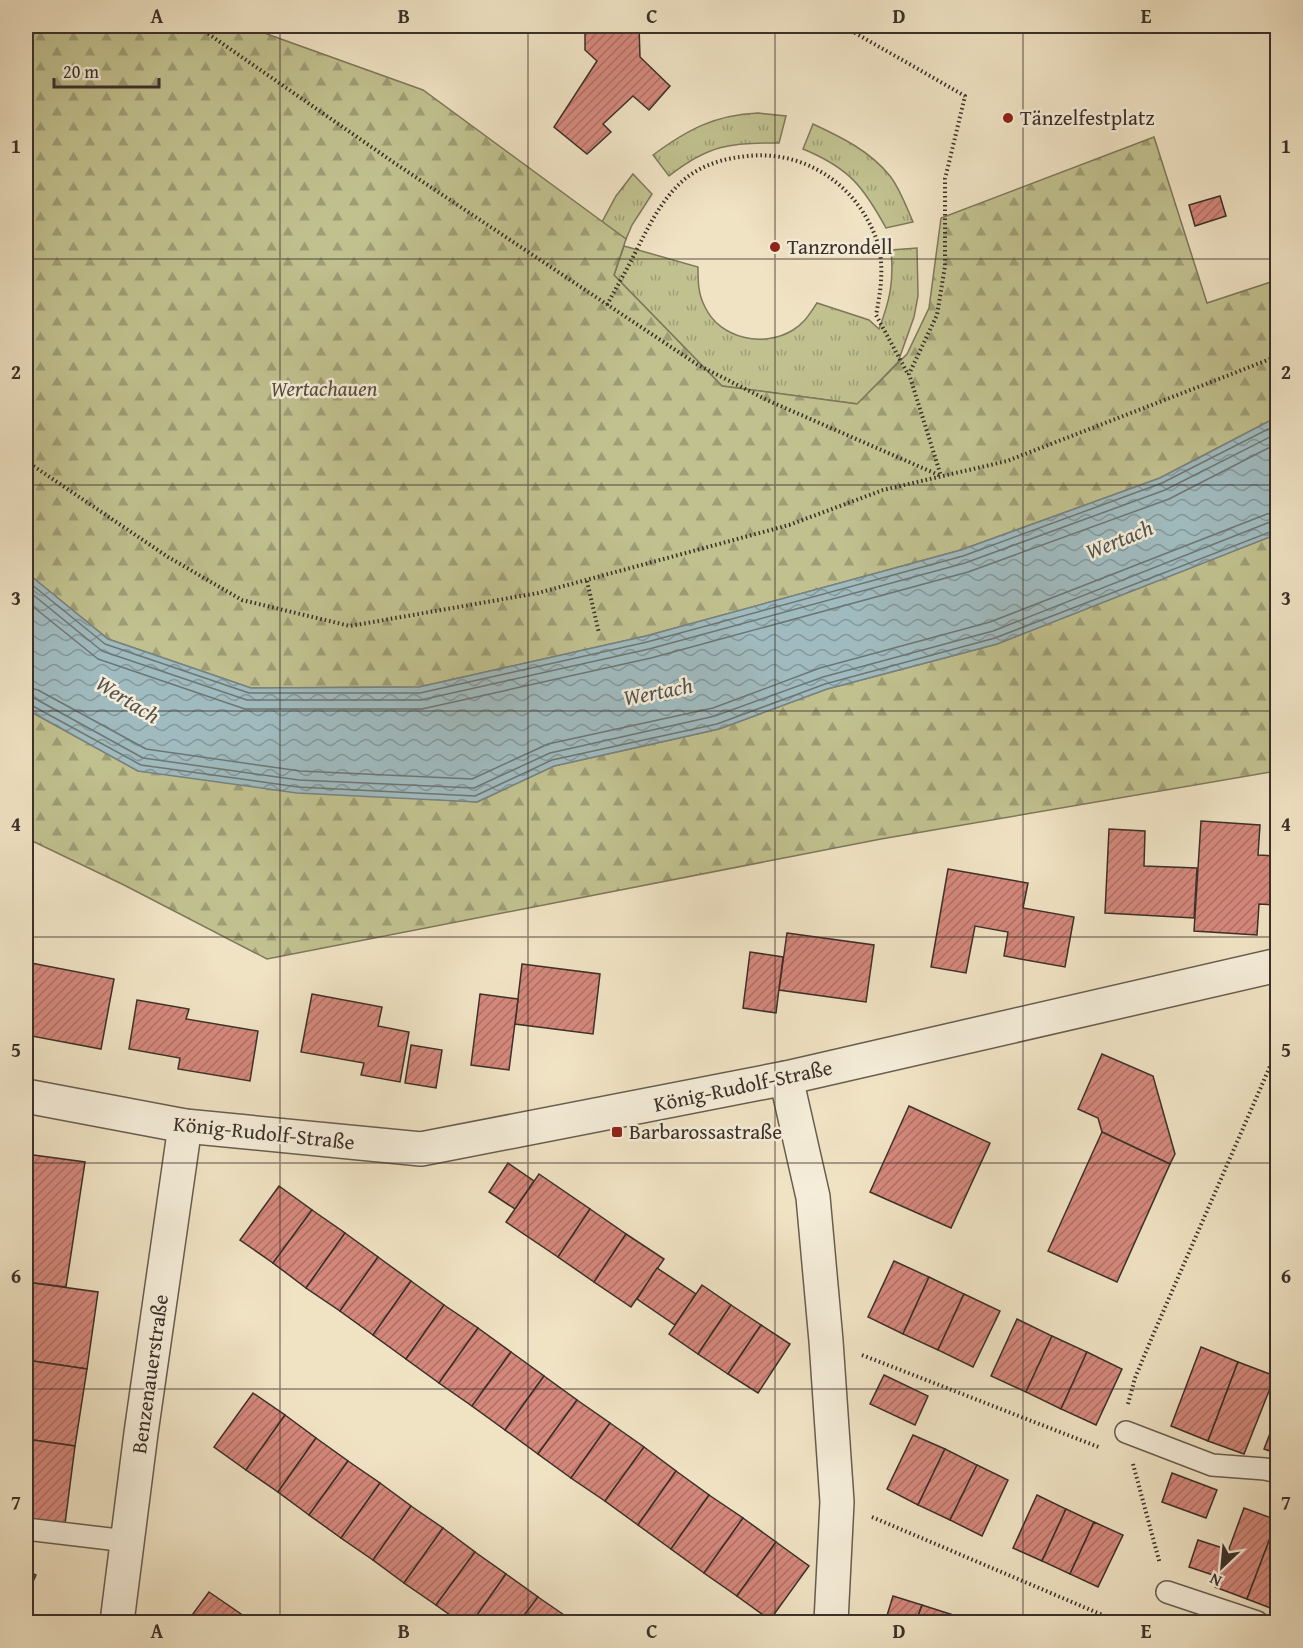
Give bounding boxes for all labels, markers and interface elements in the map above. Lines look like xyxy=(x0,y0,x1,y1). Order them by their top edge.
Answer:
text: A xyxy=(151,1,164,30)
text: B xyxy=(398,1,410,30)
text: C xyxy=(646,1,658,30)
text: D xyxy=(892,1,906,30)
text: E xyxy=(1141,1,1152,30)
scale bar xyxy=(54,51,159,89)
text: 20 m xyxy=(63,58,99,85)
place label: Tänzelfestplatz xyxy=(1020,102,1155,133)
marker: Tänzelfestplatz xyxy=(1001,111,1015,125)
text: 1 xyxy=(11,131,21,160)
text: 1 xyxy=(1281,131,1291,160)
place label: Tanzrondell xyxy=(787,231,893,262)
marker: Tanzrondell xyxy=(768,240,782,254)
text: 2 xyxy=(11,357,21,386)
text: 2 xyxy=(1281,357,1291,386)
park label: Wertachauen xyxy=(271,373,378,404)
water label: Wertach xyxy=(1080,511,1158,567)
text: 3 xyxy=(11,583,21,612)
text: 3 xyxy=(1281,583,1291,612)
water label: Wertach xyxy=(90,667,166,731)
water label: Wertach xyxy=(620,669,696,713)
text: 4 xyxy=(11,809,21,838)
text: 4 xyxy=(1281,809,1291,838)
text: 5 xyxy=(11,1035,21,1064)
text: 5 xyxy=(1281,1035,1291,1064)
street label: König-Rudolf-Straße xyxy=(651,1051,835,1120)
street label: König-Rudolf-Straße xyxy=(172,1108,356,1157)
place label: Barbarossastraße xyxy=(629,1116,782,1147)
marker: Barbarossastraße xyxy=(610,1125,624,1139)
text: 6 xyxy=(11,1261,21,1290)
text: 6 xyxy=(1281,1261,1291,1290)
street label: Benzenauerstraße xyxy=(123,1292,176,1456)
text: 7 xyxy=(11,1487,21,1516)
text: 7 xyxy=(1281,1487,1291,1516)
north arrow xyxy=(1192,1537,1252,1597)
text: N xyxy=(1205,1567,1225,1594)
text: A xyxy=(151,1616,164,1645)
text: B xyxy=(398,1616,410,1645)
text: C xyxy=(646,1616,658,1645)
text: D xyxy=(892,1616,906,1645)
text: E xyxy=(1141,1616,1152,1645)

